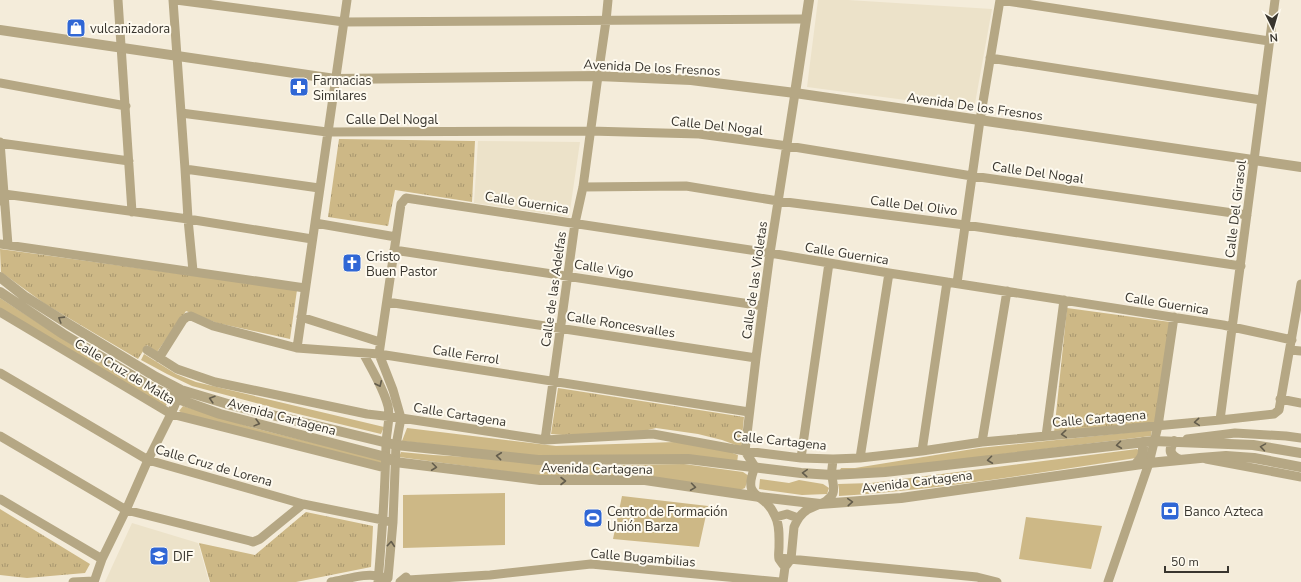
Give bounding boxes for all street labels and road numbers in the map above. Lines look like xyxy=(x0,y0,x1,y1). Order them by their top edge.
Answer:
street label: Avenida De los Fresnos xyxy=(583,55,721,81)
street label: Avenida De los Fresnos xyxy=(906,89,1044,125)
street label: Calle Del Nogal xyxy=(346,111,438,129)
street label: Calle Del Nogal xyxy=(670,112,764,140)
street label: Calle Del Nogal xyxy=(991,158,1085,188)
street label: Calle Del Girasol xyxy=(1221,159,1251,259)
street label: Calle Guernica xyxy=(484,187,570,219)
street label: Calle Del Olivo xyxy=(869,192,959,220)
street label: Calle de las Violetas xyxy=(738,220,772,340)
street label: Calle de las Adelfas xyxy=(537,230,571,348)
street label: Calle Guernica xyxy=(804,238,890,270)
street label: Calle Vigo xyxy=(573,255,635,283)
street label: Calle Guernica xyxy=(1124,288,1210,320)
street label: Calle Roncesvalles xyxy=(565,308,676,342)
street label: Calle Cruz de Malta xyxy=(71,335,178,409)
street label: Calle Ferrol xyxy=(431,341,501,369)
street label: Avenida Cartagena xyxy=(226,394,338,440)
street label: Calle Cartagena xyxy=(412,399,508,431)
street label: Calle Cartagena xyxy=(1051,406,1147,432)
street label: Calle Cartagena xyxy=(732,427,828,455)
street label: Calle Cruz de Lorena xyxy=(153,441,274,491)
street label: Avenida Cartagena xyxy=(541,459,653,479)
street label: Avenida Cartagena xyxy=(861,466,974,498)
street label: Calle Bugambilias xyxy=(590,544,696,572)

